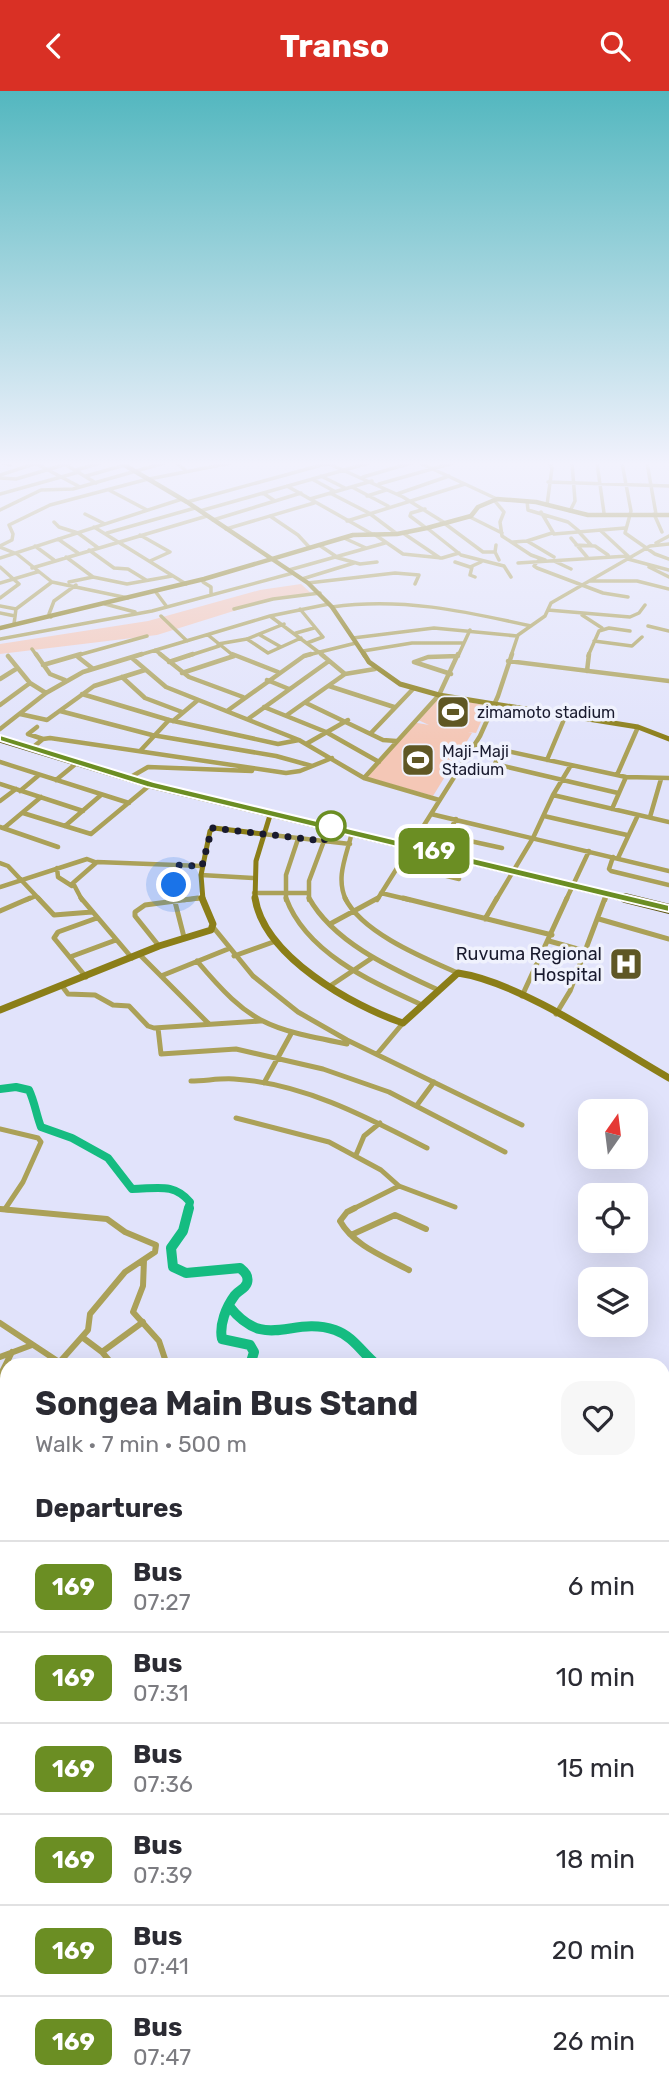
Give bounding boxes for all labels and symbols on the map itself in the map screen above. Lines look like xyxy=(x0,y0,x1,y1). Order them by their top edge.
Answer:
sports icon: zimamoto stadium xyxy=(434,693,472,731)
place label: zimamoto stadium xyxy=(477,703,615,722)
sports icon: Maji-Maji Stadium xyxy=(399,741,437,779)
place label: Maji-Maji Stadium xyxy=(442,742,509,779)
unlabelled marker xyxy=(316,811,346,841)
line badge: 169 xyxy=(394,828,474,874)
your location xyxy=(156,867,191,902)
place label: Ruvuma Regional Hospital xyxy=(456,943,602,986)
hospital icon: Ruvuma Regional Hospital xyxy=(607,945,645,983)
north arrow xyxy=(578,1099,648,1169)

